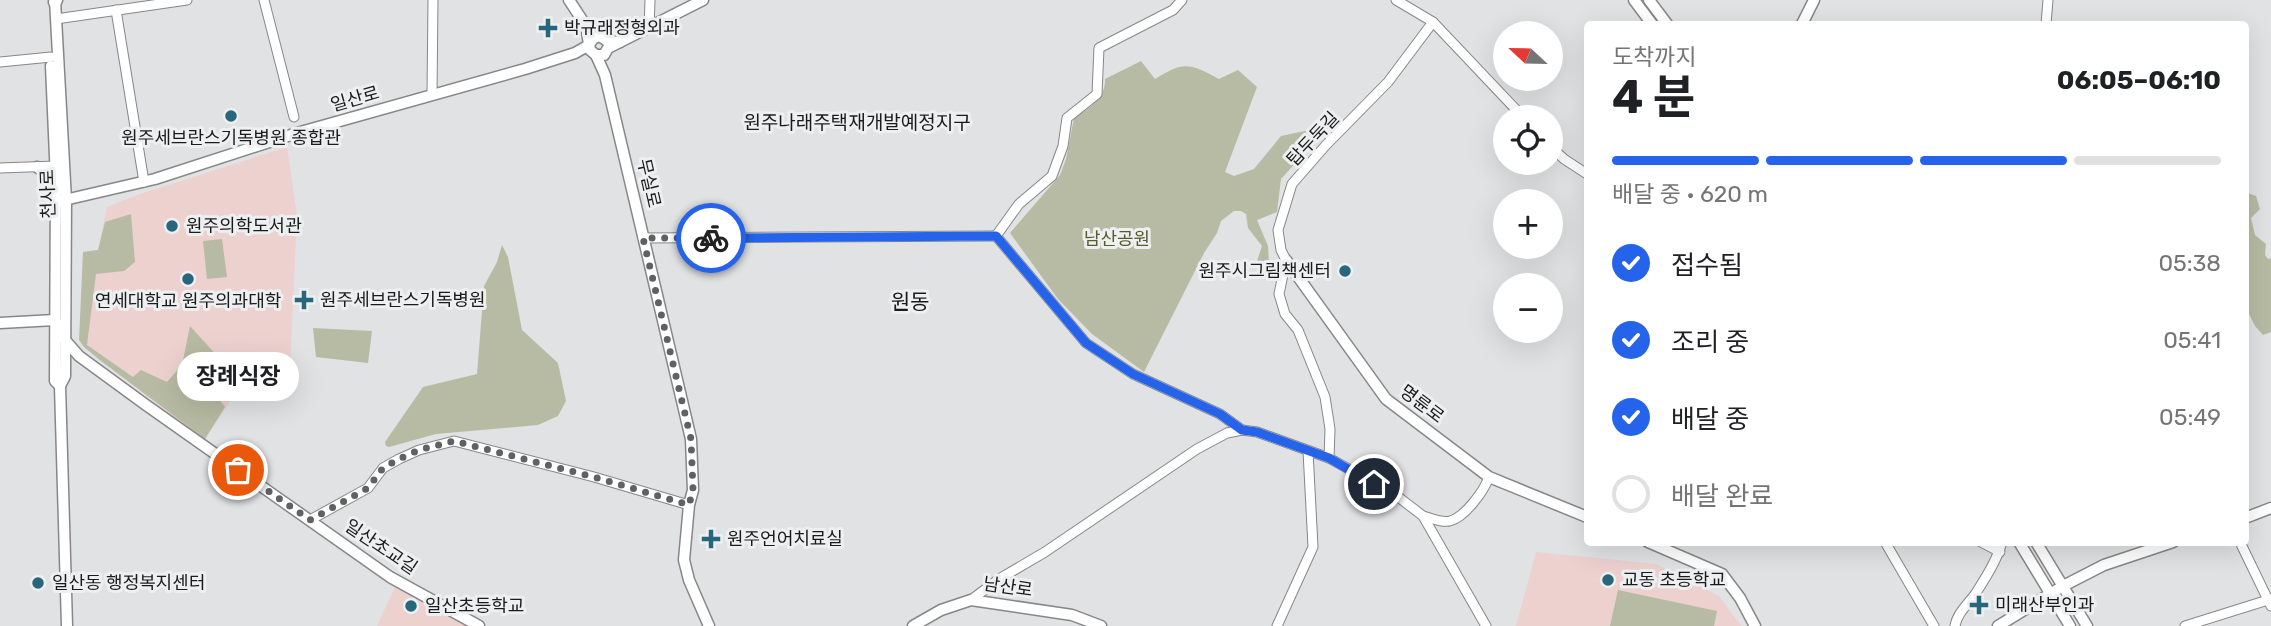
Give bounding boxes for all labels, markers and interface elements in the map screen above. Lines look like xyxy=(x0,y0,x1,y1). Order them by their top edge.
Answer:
place label: 박규래정형외과 xyxy=(564,17,680,39)
marker: 박규래정형외과 xyxy=(538,18,558,38)
north arrow xyxy=(1493,21,1563,91)
map controls xyxy=(1493,21,1563,343)
text: 도착까지 xyxy=(1612,43,1697,71)
text: 06:05–06:10 xyxy=(2057,65,2221,96)
text: 4 분 xyxy=(1612,70,1696,125)
street label: 일산로 xyxy=(328,82,382,116)
button: locate xyxy=(1493,105,1563,175)
street label: 탑두둑길 xyxy=(1282,107,1344,171)
marker: 원주세브란스기독병원 종합관 xyxy=(223,108,239,124)
district label: 원주나래주택재개발예정지구 xyxy=(743,111,971,134)
place label: 원주세브란스기독병원 종합관 xyxy=(121,127,341,149)
street label: 무실로 xyxy=(633,156,665,210)
street label: 천사로 xyxy=(36,169,60,219)
text: 배달 중 · 620 m xyxy=(1612,180,1768,208)
button: + xyxy=(1493,189,1563,259)
courier xyxy=(676,203,746,273)
place label: 원주의학도서관 xyxy=(186,215,302,237)
marker: 원주의학도서관 xyxy=(164,218,180,234)
icon: bike xyxy=(692,219,730,257)
park label: 남산공원 xyxy=(1084,228,1150,250)
icon: check xyxy=(1612,244,1650,282)
text: 05:38 xyxy=(2158,249,2221,277)
text: 접수됨 xyxy=(1671,250,1743,281)
place label: 원주시그림책센터 xyxy=(1199,260,1331,282)
marker: 원주시그림책센터 xyxy=(1337,263,1353,279)
marker: 연세대학교 원주의과대학 xyxy=(180,271,196,287)
button: − xyxy=(1493,273,1563,343)
place label: 원주세브란스기독병원 xyxy=(320,289,486,311)
district label: 원동 xyxy=(891,289,929,314)
place label: 연세대학교 원주의과대학 xyxy=(95,290,281,312)
marker: 원주세브란스기독병원 xyxy=(294,290,314,310)
icon: check xyxy=(1612,321,1650,359)
text: 05:41 xyxy=(2163,326,2221,354)
text: 조리 중 xyxy=(1671,327,1749,358)
callout: 장례식장 xyxy=(177,351,299,400)
text: 장례식장 xyxy=(196,362,280,390)
street label: 명륜로 xyxy=(1396,380,1448,428)
icon: check xyxy=(1612,398,1650,436)
text: 05:49 xyxy=(2159,403,2221,431)
text: 배달 중 xyxy=(1671,404,1749,435)
pin xyxy=(208,440,268,500)
icon: bag xyxy=(219,451,257,489)
pin xyxy=(1344,454,1404,514)
icon: home xyxy=(1355,465,1393,503)
text: 배달 완료 xyxy=(1671,481,1773,512)
street label: 일산초교길 xyxy=(341,515,421,579)
place label: 원주언어치료실 xyxy=(727,528,843,550)
marker: 원주언어치료실 xyxy=(701,529,721,549)
place label: 교동 초등학교 xyxy=(1622,569,1726,591)
place label: 일산동 행정복지센터 xyxy=(52,572,205,594)
marker: 교동 초등학교 xyxy=(1600,572,1616,588)
street label: 남산로 xyxy=(982,573,1034,601)
marker: 일산동 행정복지센터 xyxy=(30,575,46,591)
place label: 미래산부인과 xyxy=(1995,594,2095,616)
place label: 일산초등학교 xyxy=(425,595,524,617)
marker: 미래산부인과 xyxy=(1969,595,1989,615)
marker: 일산초등학교 xyxy=(403,598,419,614)

